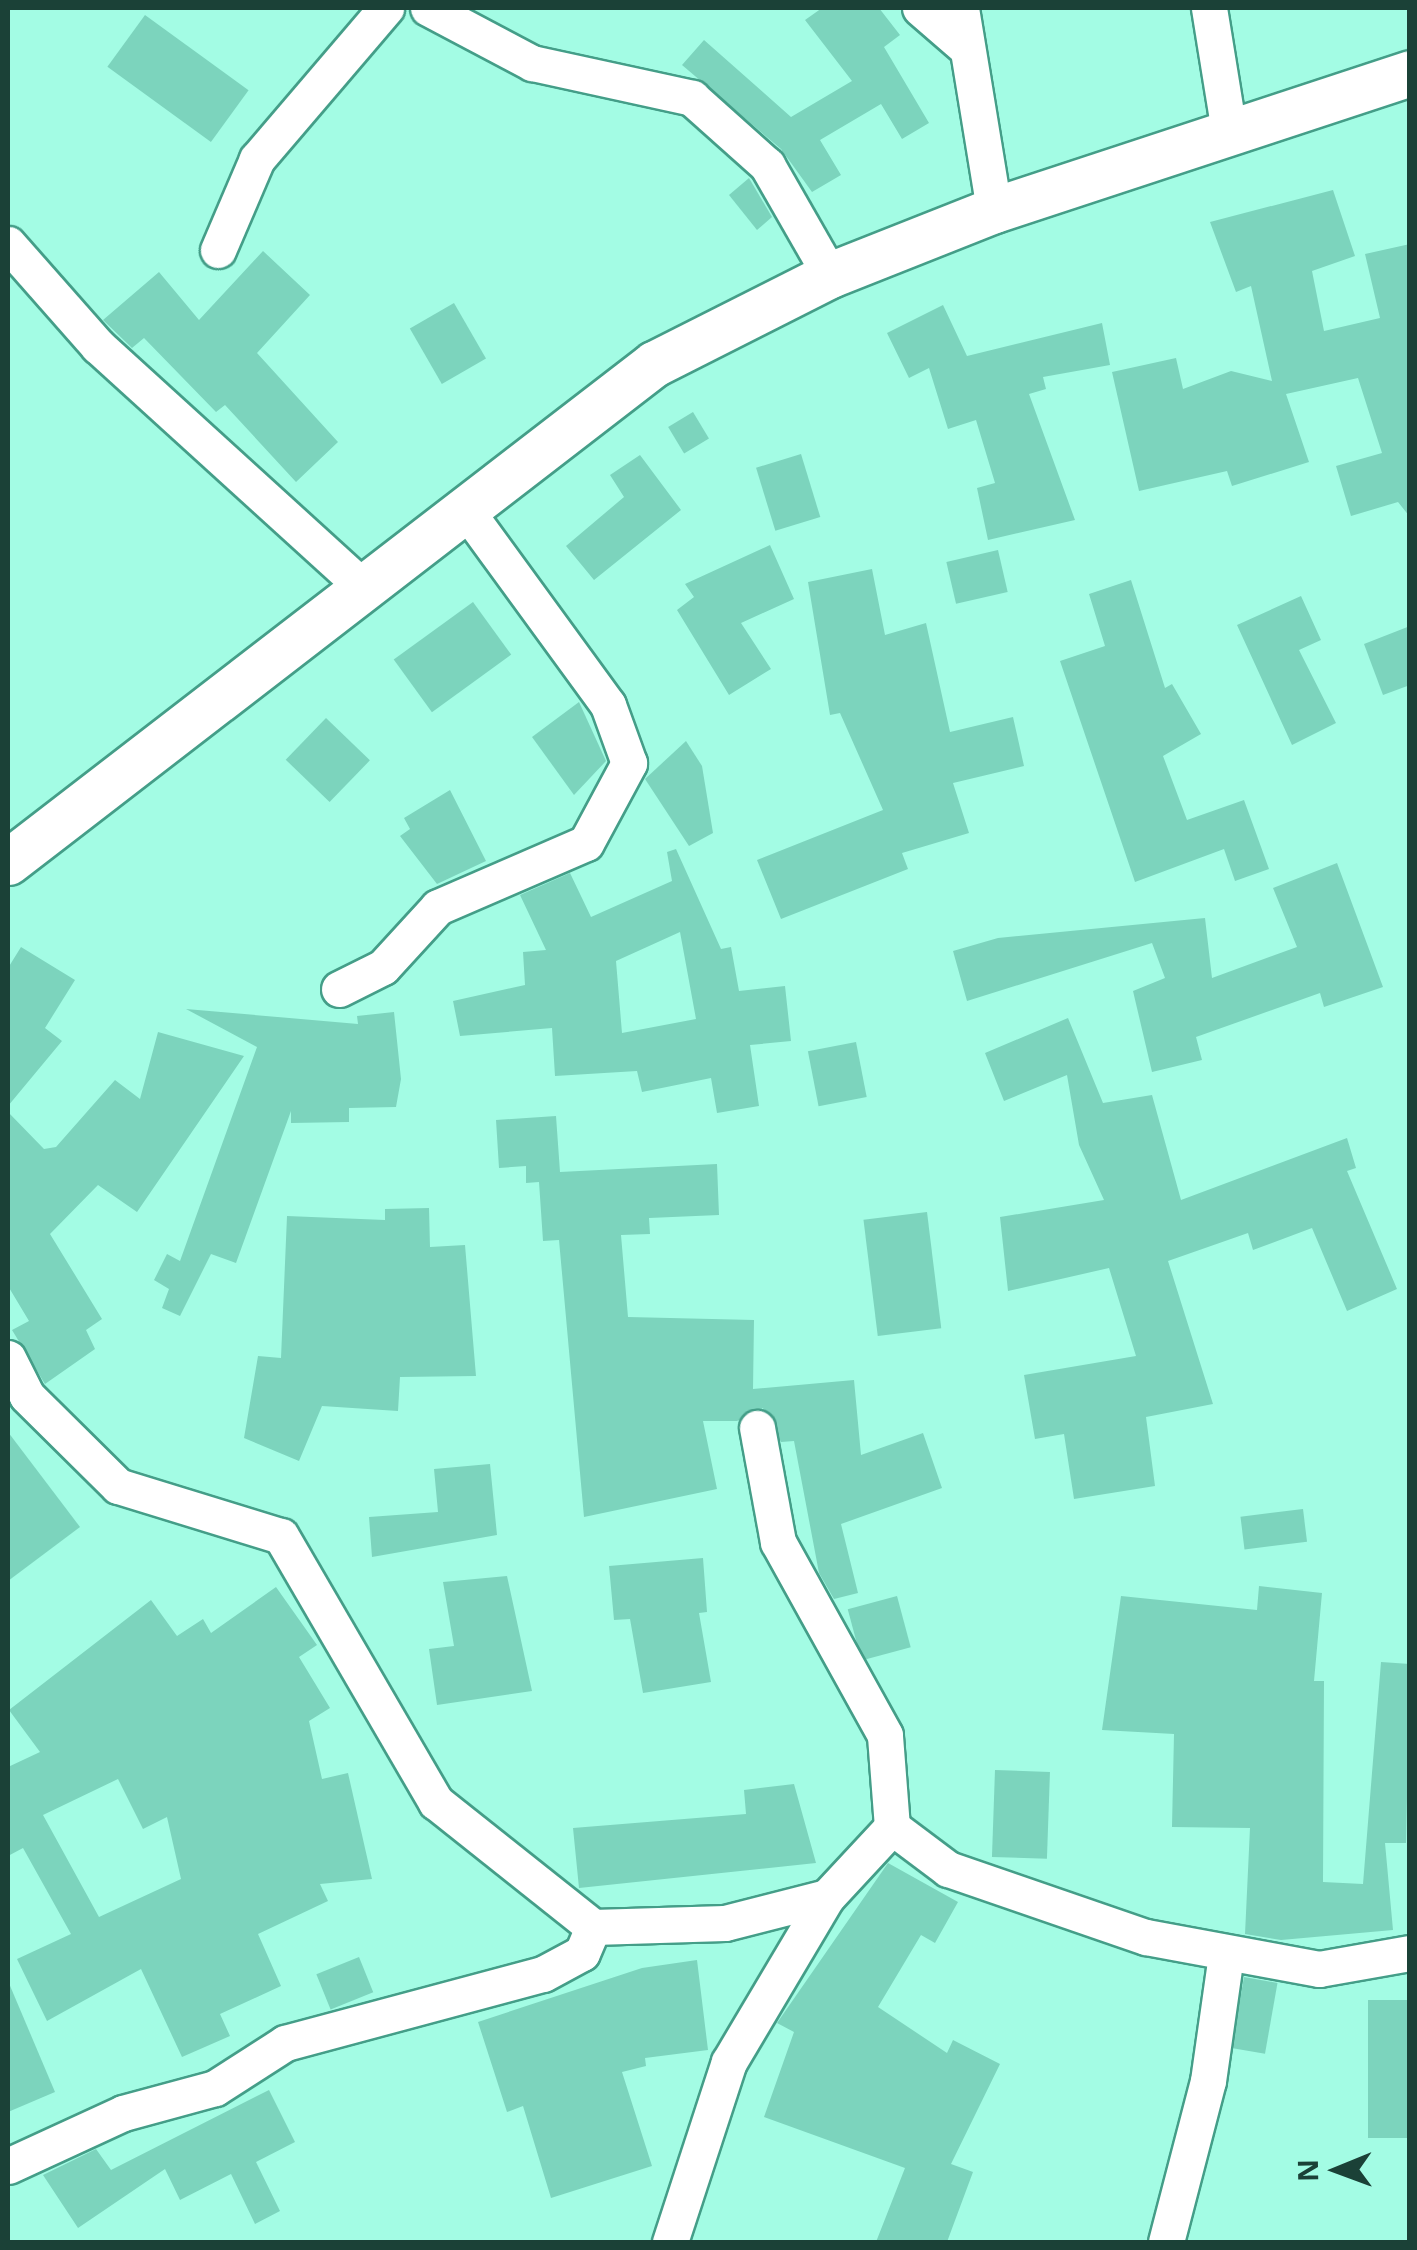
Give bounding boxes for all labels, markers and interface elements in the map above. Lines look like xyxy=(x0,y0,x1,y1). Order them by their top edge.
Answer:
north arrow xyxy=(1287,2120,1387,2220)
text: N xyxy=(1288,2159,1326,2182)

